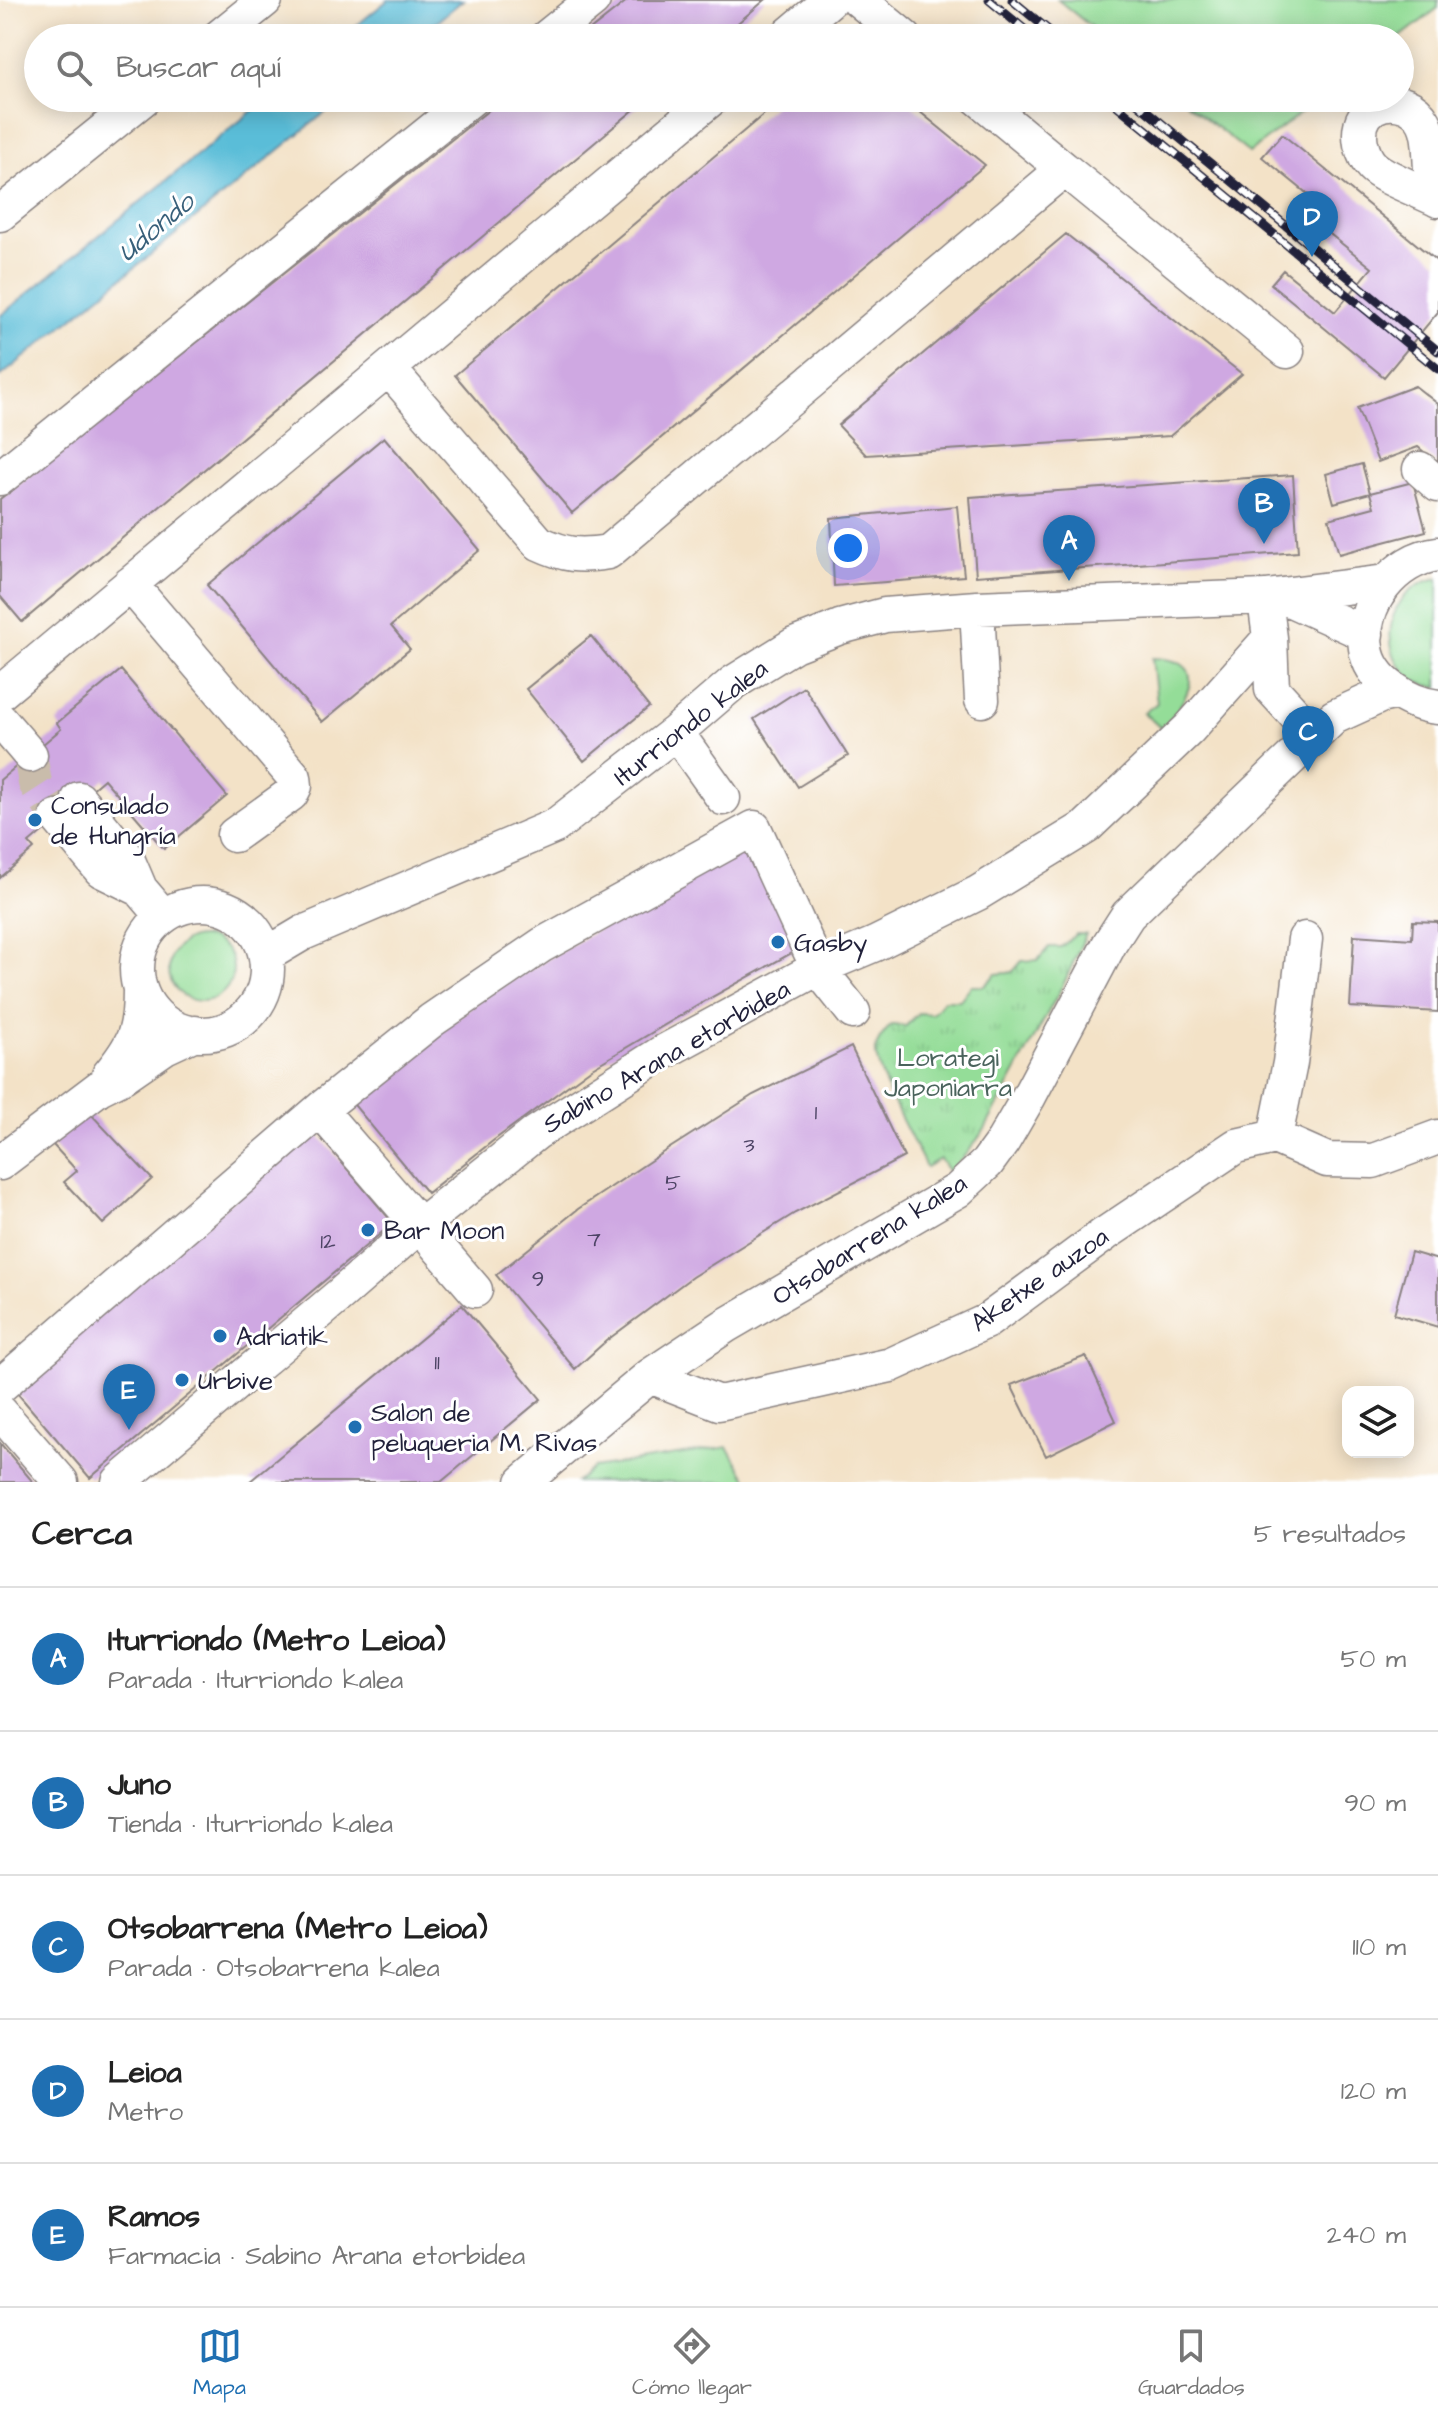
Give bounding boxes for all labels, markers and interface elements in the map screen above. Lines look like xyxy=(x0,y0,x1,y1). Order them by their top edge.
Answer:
search box xyxy=(24,24,1414,112)
icon: search xyxy=(52,46,96,90)
text: Buscar aquí xyxy=(116,47,281,89)
water label: Udondo xyxy=(109,182,205,271)
pin: D xyxy=(1286,191,1338,257)
pin: B xyxy=(1238,478,1290,544)
pin: A xyxy=(1043,515,1095,581)
your location xyxy=(828,528,868,568)
street label: Iturriondo kalea xyxy=(606,651,775,794)
pin: C xyxy=(1282,706,1334,772)
place label: Consulado de Hungría xyxy=(51,788,176,856)
marker: Consulado de Hungría xyxy=(26,811,44,829)
place label: Gasby xyxy=(794,925,867,963)
marker: Gasby xyxy=(769,933,787,951)
street label: Sabino Arana etorbidea xyxy=(536,971,797,1142)
park label: Lorategi Japoniarra xyxy=(884,1040,1012,1106)
house number: 1 xyxy=(815,1097,818,1128)
house number: 3 xyxy=(743,1130,755,1161)
street label: Otsobarrena kalea xyxy=(765,1165,974,1314)
house number: 5 xyxy=(665,1168,681,1199)
place label: Bar Moon xyxy=(384,1213,504,1249)
street label: Aketxe auzoa xyxy=(963,1219,1116,1341)
marker: Bar Moon xyxy=(359,1221,377,1239)
house number: 7 xyxy=(587,1224,601,1255)
house number: 12 xyxy=(320,1226,336,1257)
house number: 9 xyxy=(532,1264,544,1295)
place label: Adriatik xyxy=(236,1319,328,1355)
marker: Adriatik xyxy=(211,1327,229,1345)
house number: 11 xyxy=(434,1347,440,1378)
place label: Urbive xyxy=(198,1363,273,1399)
pin: E xyxy=(103,1364,155,1430)
marker: Urbive xyxy=(173,1371,191,1389)
map controls xyxy=(1342,1386,1414,1458)
button: layers xyxy=(1342,1386,1414,1458)
place label: Salon de peluqueria M. Rivas xyxy=(371,1395,597,1461)
marker: Salon de peluqueria M. Rivas xyxy=(346,1418,364,1436)
text: Cerca xyxy=(32,1510,132,1558)
text: 5 resultados xyxy=(1254,1516,1406,1552)
text: Iturriondo (Metro Leioa) xyxy=(108,1620,445,1662)
text: A xyxy=(50,1641,66,1677)
text: 50 m xyxy=(1341,1641,1406,1677)
text: Parada · Iturriondo kalea xyxy=(108,1662,403,1698)
text: Juno xyxy=(108,1764,171,1806)
text: B xyxy=(49,1785,67,1821)
text: 90 m xyxy=(1344,1785,1406,1821)
text: Tienda · Iturriondo kalea xyxy=(108,1806,393,1842)
text: Otsobarrena (Metro Leioa) xyxy=(108,1908,488,1950)
text: C xyxy=(49,1929,67,1965)
text: 110 m xyxy=(1352,1929,1406,1965)
text: Parada · Otsobarrena kalea xyxy=(108,1950,440,1986)
text: Leioa xyxy=(108,2052,182,2094)
text: D xyxy=(50,2073,66,2109)
text: 120 m xyxy=(1341,2073,1406,2109)
text: Metro xyxy=(108,2094,183,2130)
text: Ramos xyxy=(108,2196,200,2238)
text: E xyxy=(50,2217,66,2253)
text: 240 m xyxy=(1326,2217,1406,2253)
text: Farmacia · Sabino Arana etorbidea xyxy=(108,2238,525,2274)
tab: Mapa xyxy=(193,2324,246,2403)
tab: Cómo llegar xyxy=(632,2324,752,2403)
tab: Guardados xyxy=(1138,2324,1245,2403)

